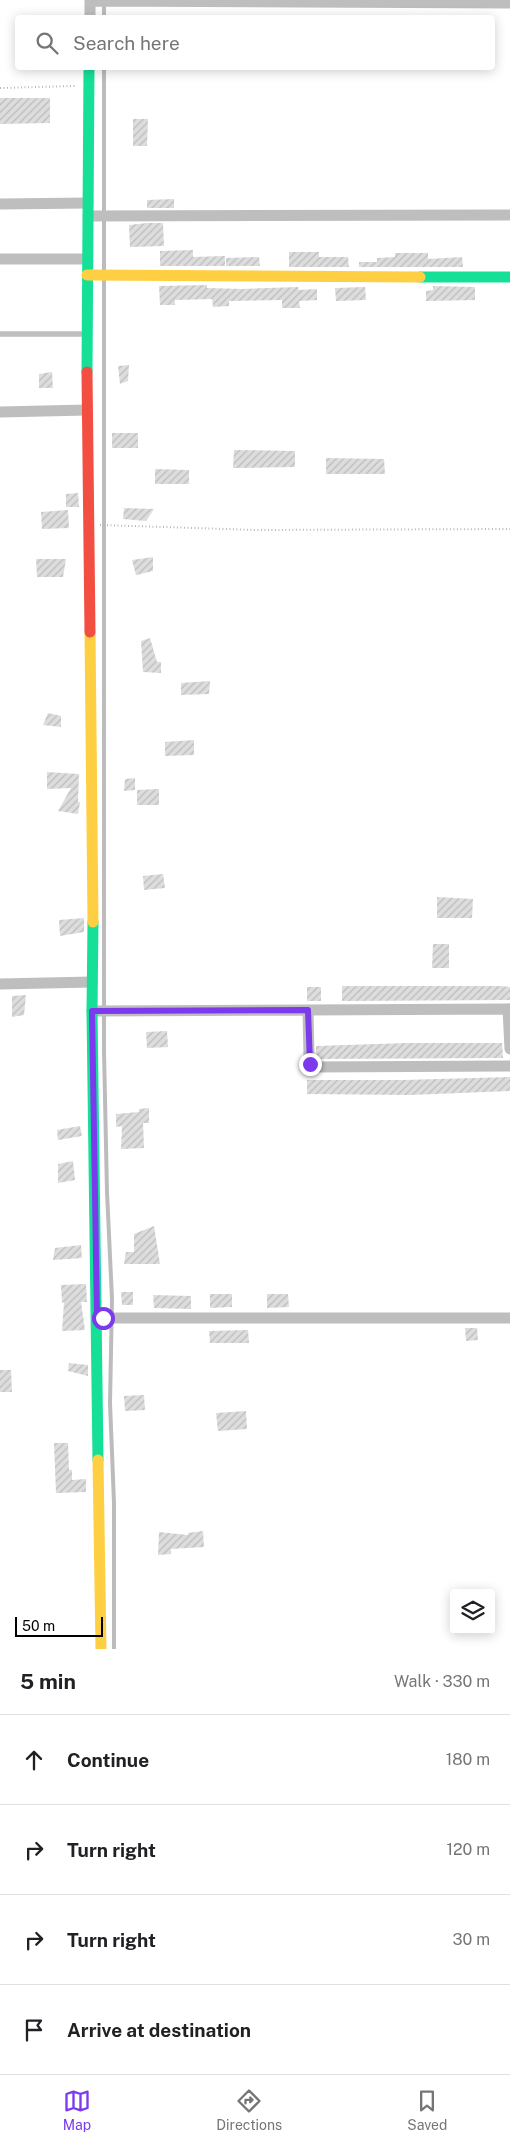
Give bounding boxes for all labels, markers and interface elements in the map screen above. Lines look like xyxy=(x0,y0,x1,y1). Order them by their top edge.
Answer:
search box xyxy=(15,15,495,70)
icon: search xyxy=(33,29,61,57)
text: Search here xyxy=(73,32,180,54)
route end xyxy=(299,1053,322,1076)
route start xyxy=(92,1307,115,1330)
map controls xyxy=(450,1589,495,1634)
button: layers xyxy=(450,1589,495,1634)
scale bar xyxy=(15,1614,102,1637)
text: 50 m xyxy=(22,1618,55,1634)
text: 5 min xyxy=(20,1669,76,1694)
text: Walk · 330 m xyxy=(394,1672,490,1691)
icon: ahead xyxy=(20,1746,48,1774)
text: Continue xyxy=(67,1749,149,1771)
text: 180 m xyxy=(446,1750,490,1769)
icon: right xyxy=(20,1836,48,1864)
text: Turn right xyxy=(67,1839,156,1861)
text: 120 m xyxy=(446,1840,490,1859)
icon: right xyxy=(20,1926,48,1954)
text: Turn right xyxy=(67,1929,156,1951)
text: 30 m xyxy=(453,1930,490,1949)
icon: arrive xyxy=(20,2016,48,2044)
text: Arrive at destination xyxy=(67,2019,251,2041)
tab: Map xyxy=(63,2087,91,2133)
tab: Directions xyxy=(216,2087,282,2133)
tab: Saved xyxy=(407,2087,447,2133)

